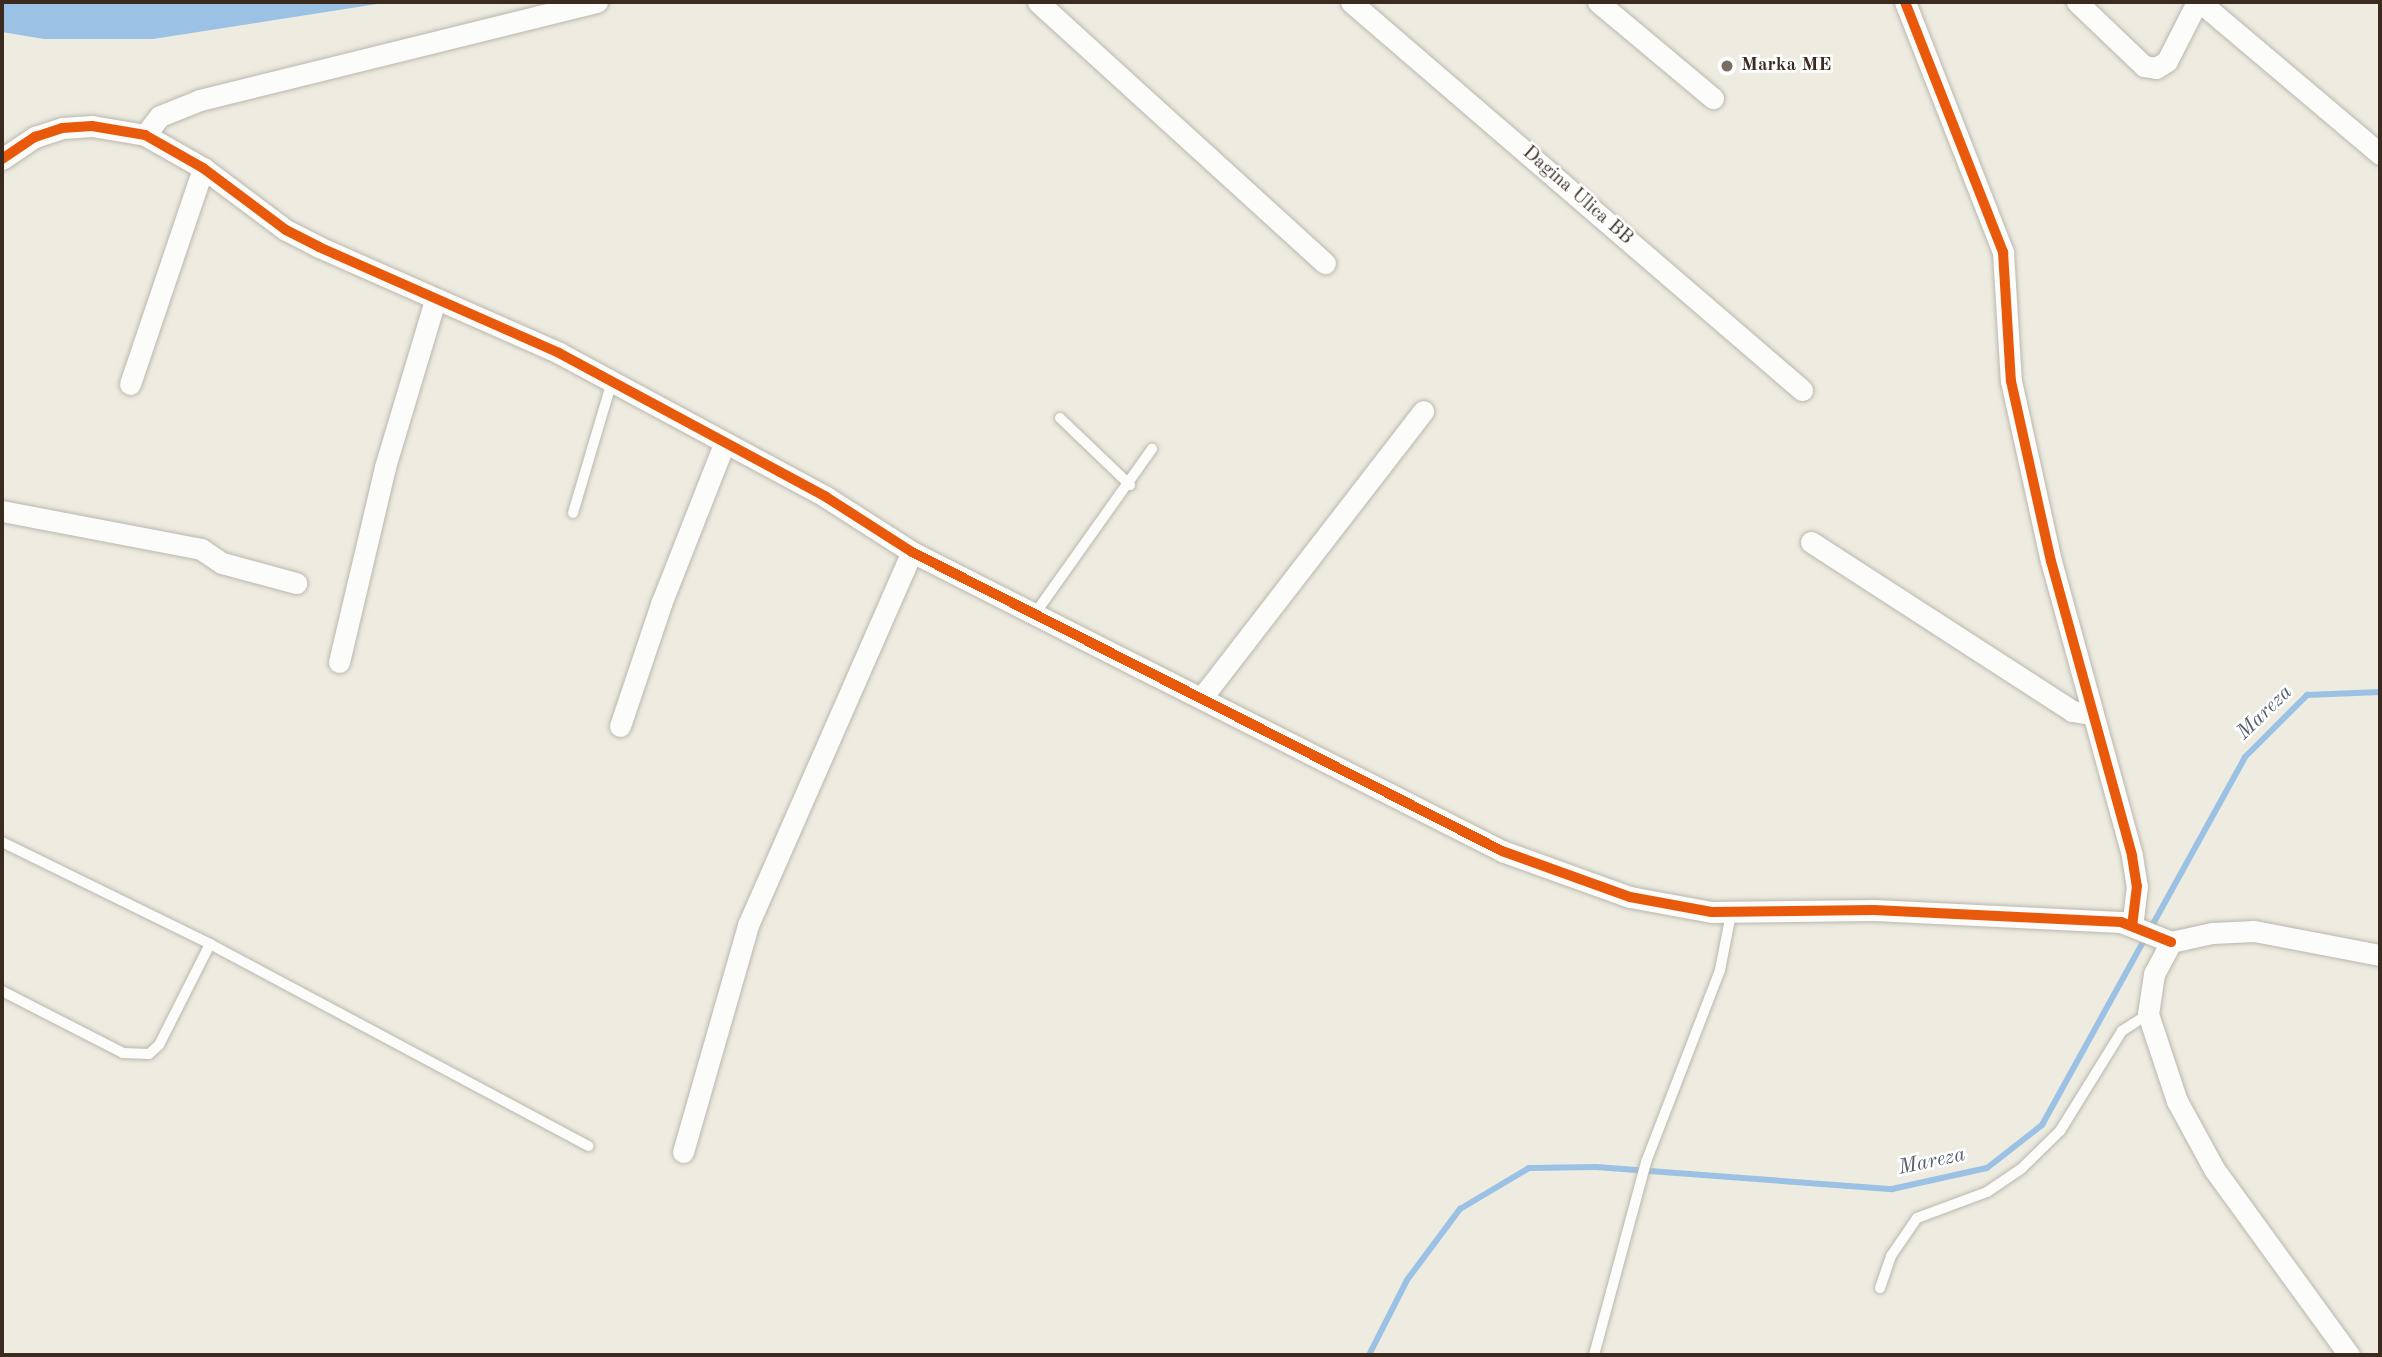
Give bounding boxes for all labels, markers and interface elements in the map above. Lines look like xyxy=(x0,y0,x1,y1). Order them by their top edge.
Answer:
place label: Marka ME xyxy=(1741,55,1831,77)
marker: Marka ME xyxy=(1719,58,1735,74)
street label: Dagina Ulica BB xyxy=(1517,142,1637,250)
water label: Mareza xyxy=(2232,680,2298,746)
water label: Mareza xyxy=(1896,1143,1968,1181)

